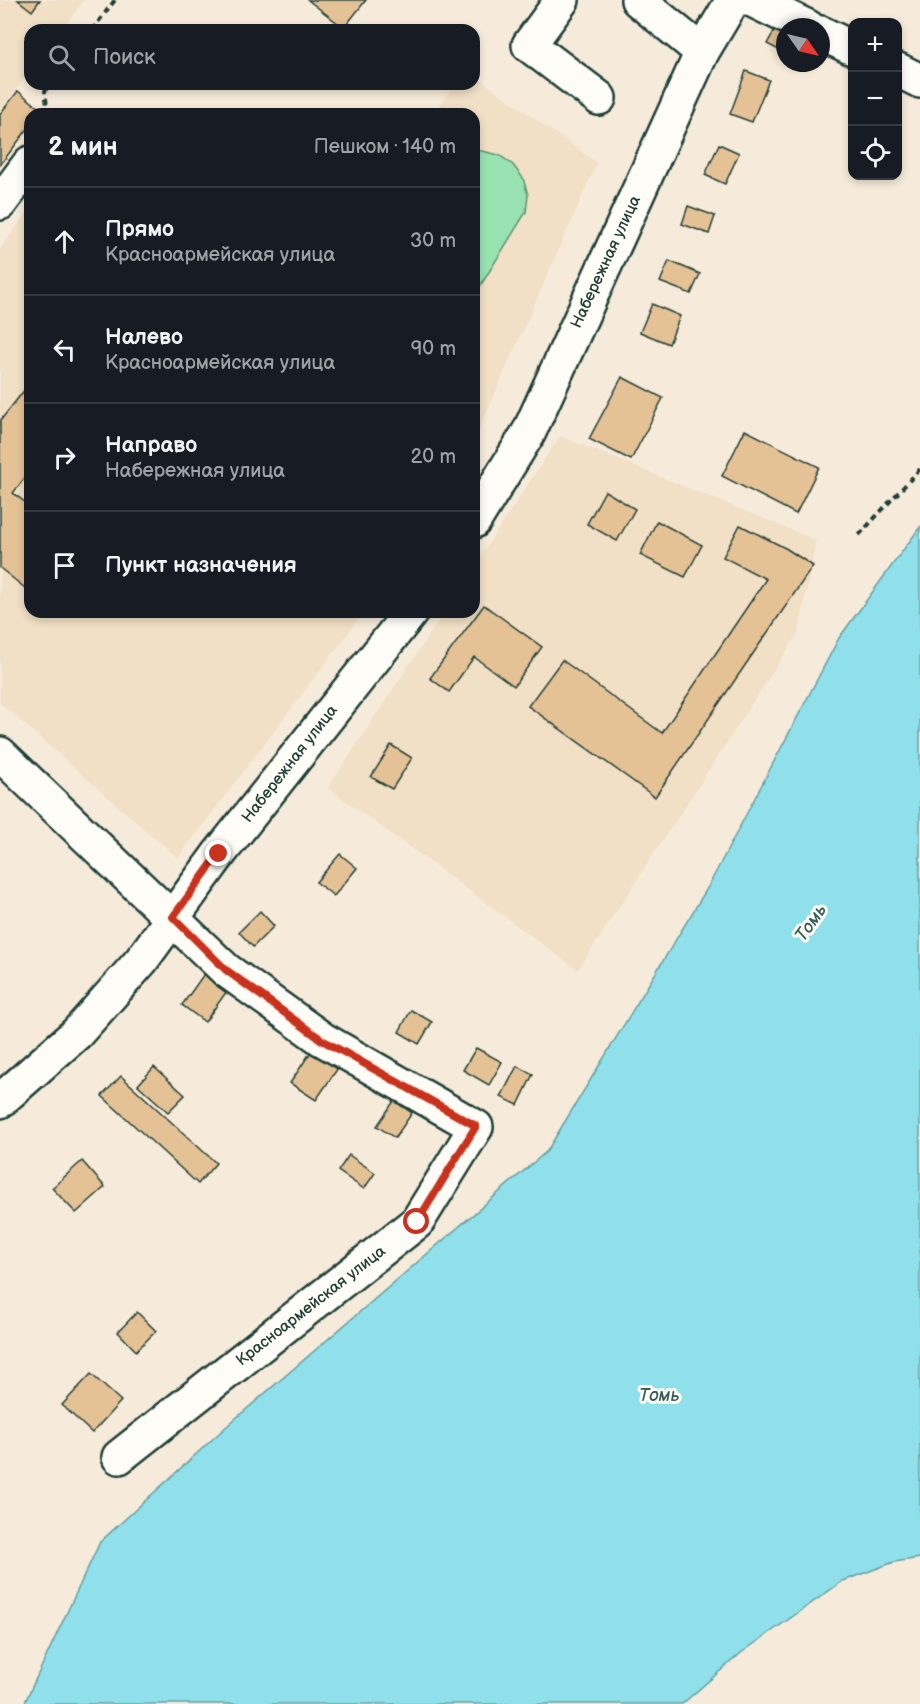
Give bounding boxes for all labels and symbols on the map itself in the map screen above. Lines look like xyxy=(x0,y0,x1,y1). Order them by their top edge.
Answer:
north arrow xyxy=(776,18,830,72)
street label: Набережная улица xyxy=(567,192,645,331)
street label: Набережная улица xyxy=(238,701,342,827)
route end xyxy=(205,840,231,866)
water label: Томь xyxy=(791,900,831,946)
route start xyxy=(403,1208,429,1234)
street label: Красноармейская улица xyxy=(233,1241,390,1370)
water label: Томь xyxy=(639,1385,679,1406)

